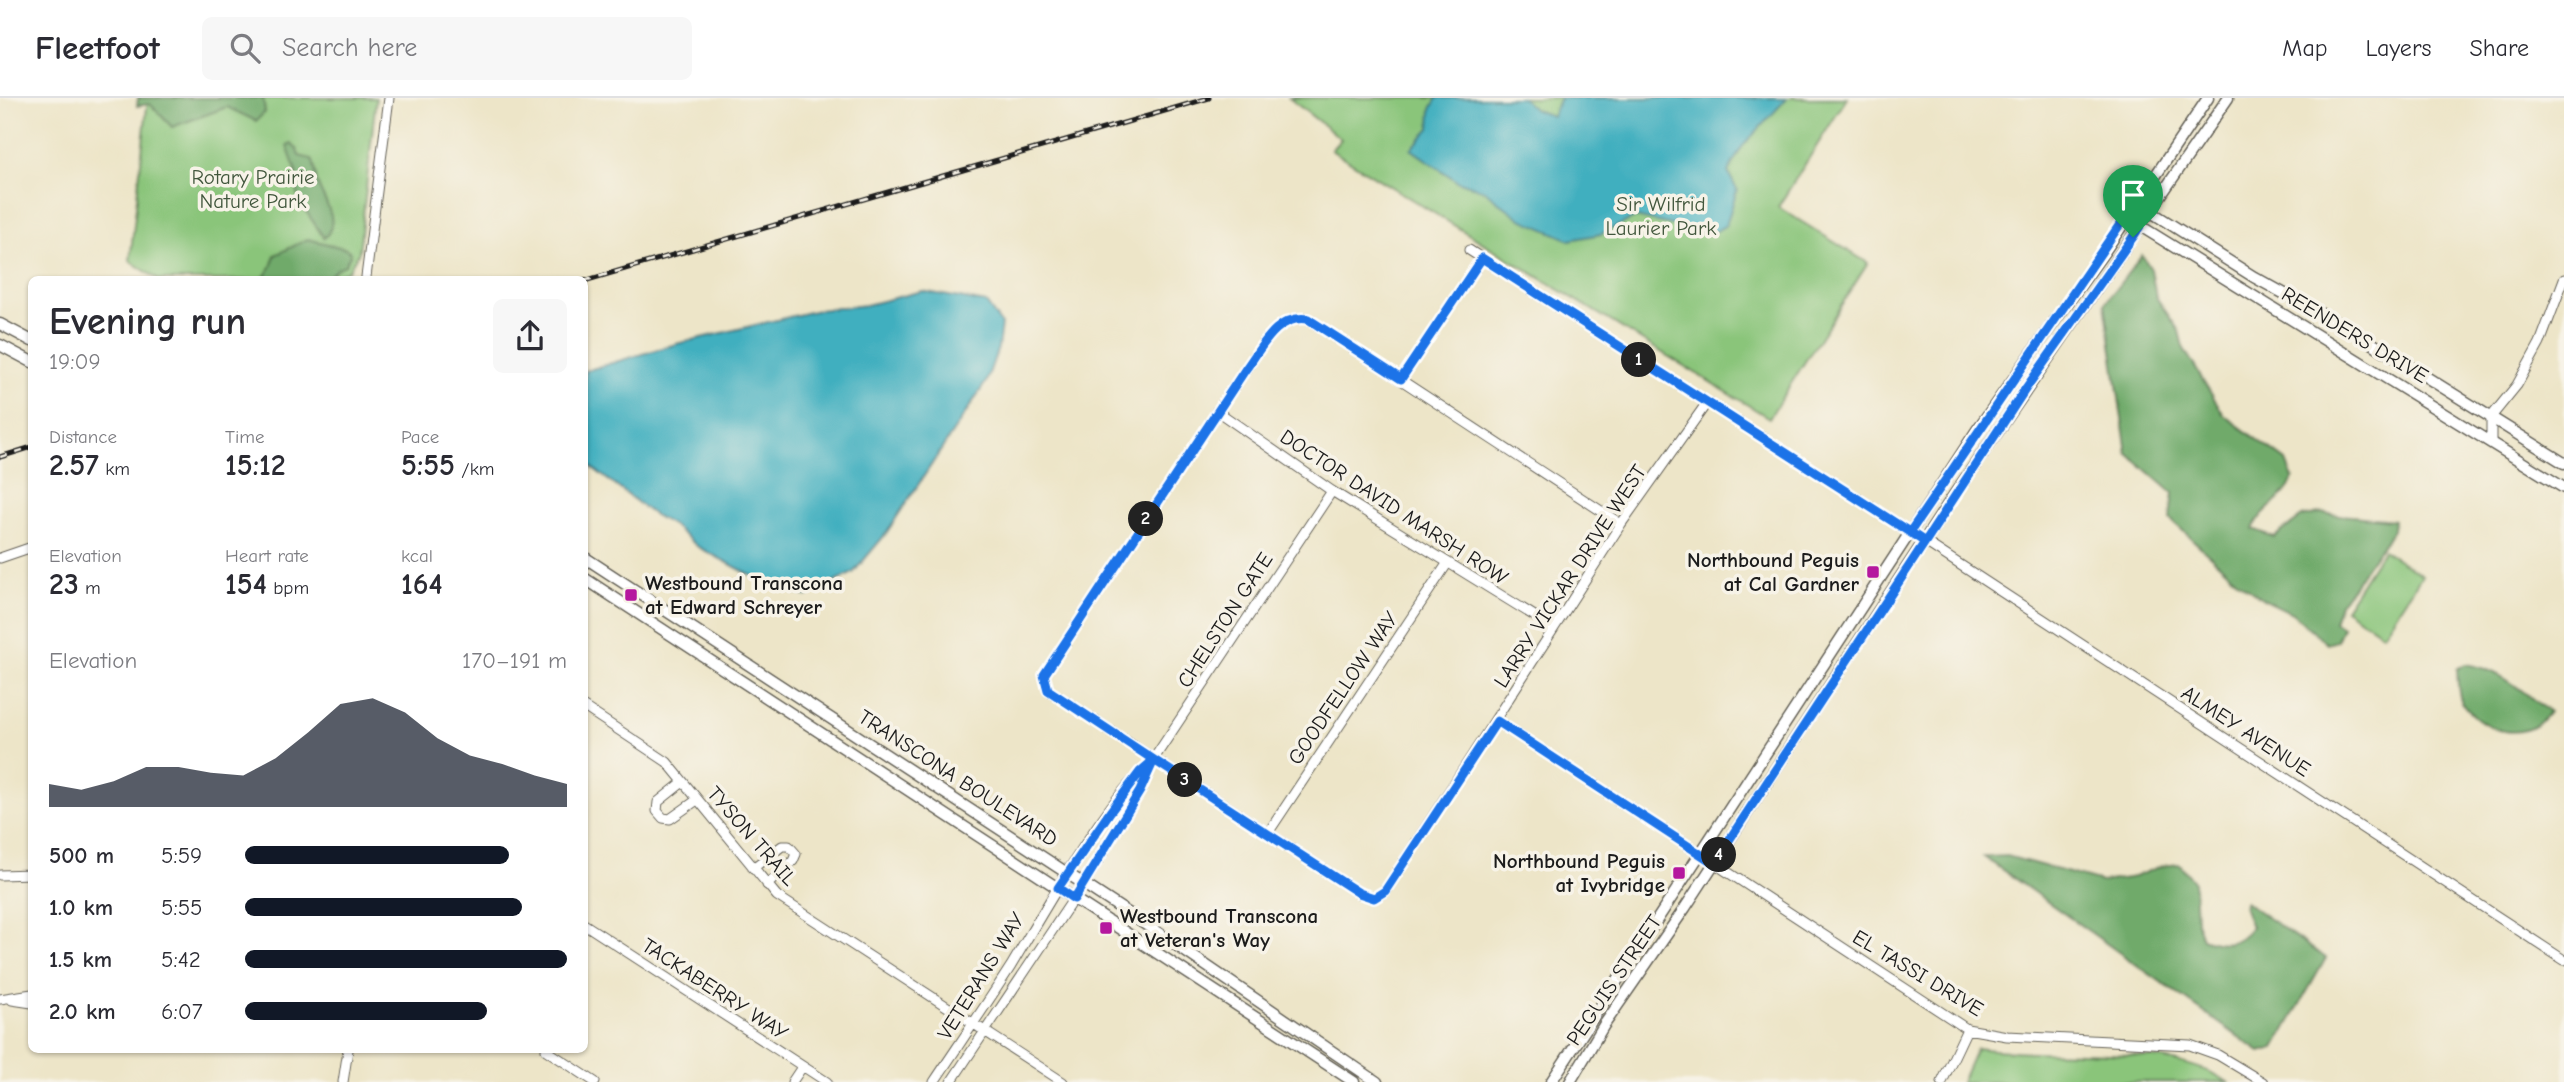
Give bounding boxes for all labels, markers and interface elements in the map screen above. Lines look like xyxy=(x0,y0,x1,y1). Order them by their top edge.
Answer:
search box xyxy=(202,17,692,80)
text: Fleetfoot xyxy=(35,29,160,67)
icon: search xyxy=(226,29,264,67)
text: Search here xyxy=(282,33,417,63)
text: Map xyxy=(2282,34,2328,62)
text: Layers xyxy=(2366,34,2431,62)
text: Share xyxy=(2469,34,2529,62)
park label: Rotary Prairie Nature Park xyxy=(191,165,315,213)
pin xyxy=(2103,165,2163,237)
icon: arrive xyxy=(2114,176,2152,214)
park label: Sir Wilfrid Laurier Park xyxy=(1606,192,1716,240)
street label: REENDERS DRIVE xyxy=(2277,282,2433,388)
button: share xyxy=(493,299,567,373)
text: Evening run xyxy=(49,300,246,344)
pin: 1 xyxy=(1622,342,1656,378)
text: 19:09 xyxy=(49,348,101,375)
text: 1 xyxy=(1635,348,1642,370)
street label: DOCTOR DAVID MARSH ROW xyxy=(1276,424,1513,590)
text: Distance xyxy=(49,426,117,448)
text: Time xyxy=(225,426,264,448)
text: Pace xyxy=(401,426,439,448)
text: 2.57 xyxy=(49,448,99,483)
text: 15:12 xyxy=(225,448,286,483)
text: 5:55 xyxy=(401,448,455,483)
text: km xyxy=(99,458,130,480)
text: /km xyxy=(455,458,495,480)
street label: LARRY VICKAR DRIVE WEST xyxy=(1489,460,1651,692)
pin: 2 xyxy=(1128,502,1164,536)
text: 2 xyxy=(1141,507,1150,529)
text: Elevation xyxy=(49,545,122,567)
text: Heart rate xyxy=(225,545,309,567)
text: kcal xyxy=(401,545,433,567)
street label: CHELSTON GATE xyxy=(1172,548,1278,692)
place label: Northbound Peguis at Cal Gardner xyxy=(1687,548,1860,596)
marker: Northbound Peguis at Cal Gardner xyxy=(1865,564,1881,580)
text: 23 xyxy=(49,567,79,602)
text: 154 xyxy=(225,567,267,602)
text: 164 xyxy=(401,567,443,602)
place label: Westbound Transcona at Edward Schreyer xyxy=(645,571,843,619)
text: m xyxy=(79,577,101,599)
text: bpm xyxy=(267,577,309,599)
marker: Westbound Transcona at Edward Schreyer xyxy=(623,587,639,603)
street label: GOODFELLOW WAY xyxy=(1283,607,1403,769)
text: Elevation xyxy=(49,647,137,674)
text: 170–191 m xyxy=(462,647,567,674)
street label: ALMEY AVENUE xyxy=(2177,680,2315,782)
street label: TRANSCONA BOULEVARD xyxy=(854,705,1062,851)
pin: 3 xyxy=(1168,762,1202,798)
text: 3 xyxy=(1180,768,1189,790)
street label: TYSON TRAIL xyxy=(702,781,802,891)
pin: 4 xyxy=(1702,838,1736,872)
text: 500 m xyxy=(49,842,114,869)
text: 5:59 xyxy=(161,842,202,869)
text: 4 xyxy=(1714,843,1723,865)
place label: Northbound Peguis at Ivybridge xyxy=(1493,849,1665,897)
marker: Northbound Peguis at Ivybridge xyxy=(1671,865,1687,881)
text: 1.0 km xyxy=(49,894,113,921)
text: 5:55 xyxy=(161,894,203,921)
place label: Westbound Transcona at Veteran's Way xyxy=(1120,904,1318,952)
street label: VETERANS WAY xyxy=(932,908,1030,1044)
street label: PEGUIS STREET xyxy=(1562,910,1666,1050)
marker: Westbound Transcona at Veteran's Way xyxy=(1098,920,1114,936)
street label: EL TASSI DRIVE xyxy=(1848,925,1988,1021)
street label: TACKABERRY WAY xyxy=(638,933,793,1045)
text: 1.5 km xyxy=(49,946,112,973)
text: 5:42 xyxy=(161,946,201,973)
text: 2.0 km xyxy=(49,998,115,1025)
text: 6:07 xyxy=(161,998,203,1025)

